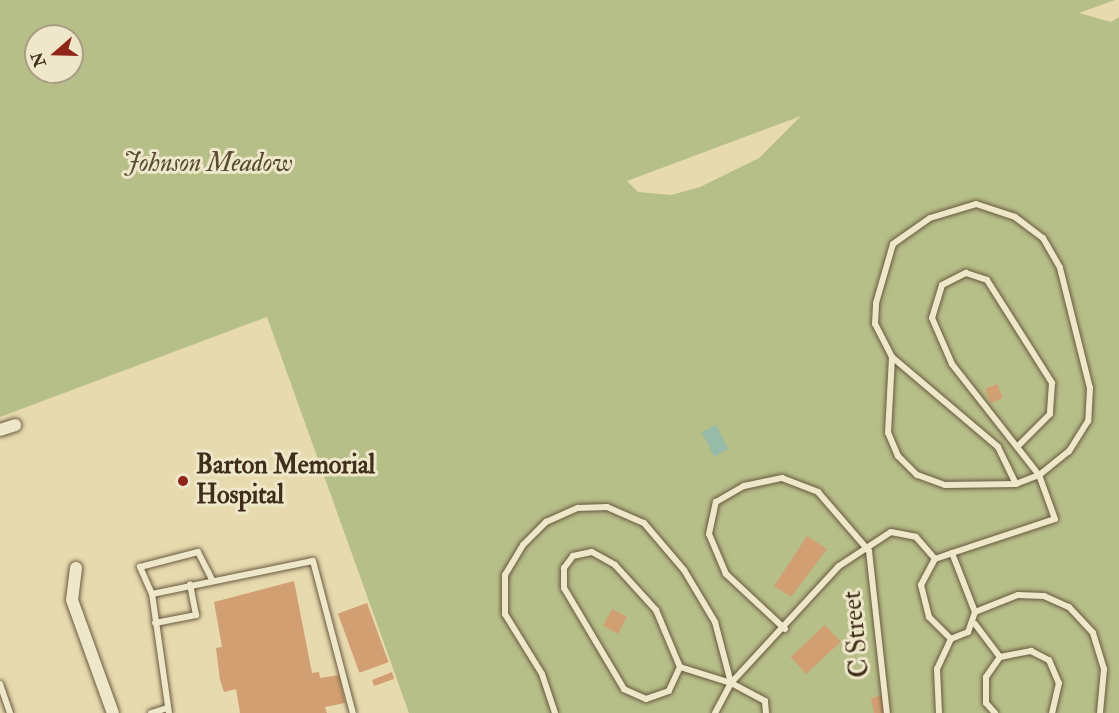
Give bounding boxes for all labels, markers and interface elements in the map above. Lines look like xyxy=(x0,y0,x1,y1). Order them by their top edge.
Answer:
north arrow xyxy=(24,24,84,84)
text: N xyxy=(27,49,51,70)
park label: Johnson Meadow xyxy=(123,148,293,180)
place label: Barton Memorial Hospital xyxy=(196,450,375,512)
marker: Barton Memorial Hospital xyxy=(174,472,192,490)
street label: C Street xyxy=(837,589,877,679)

